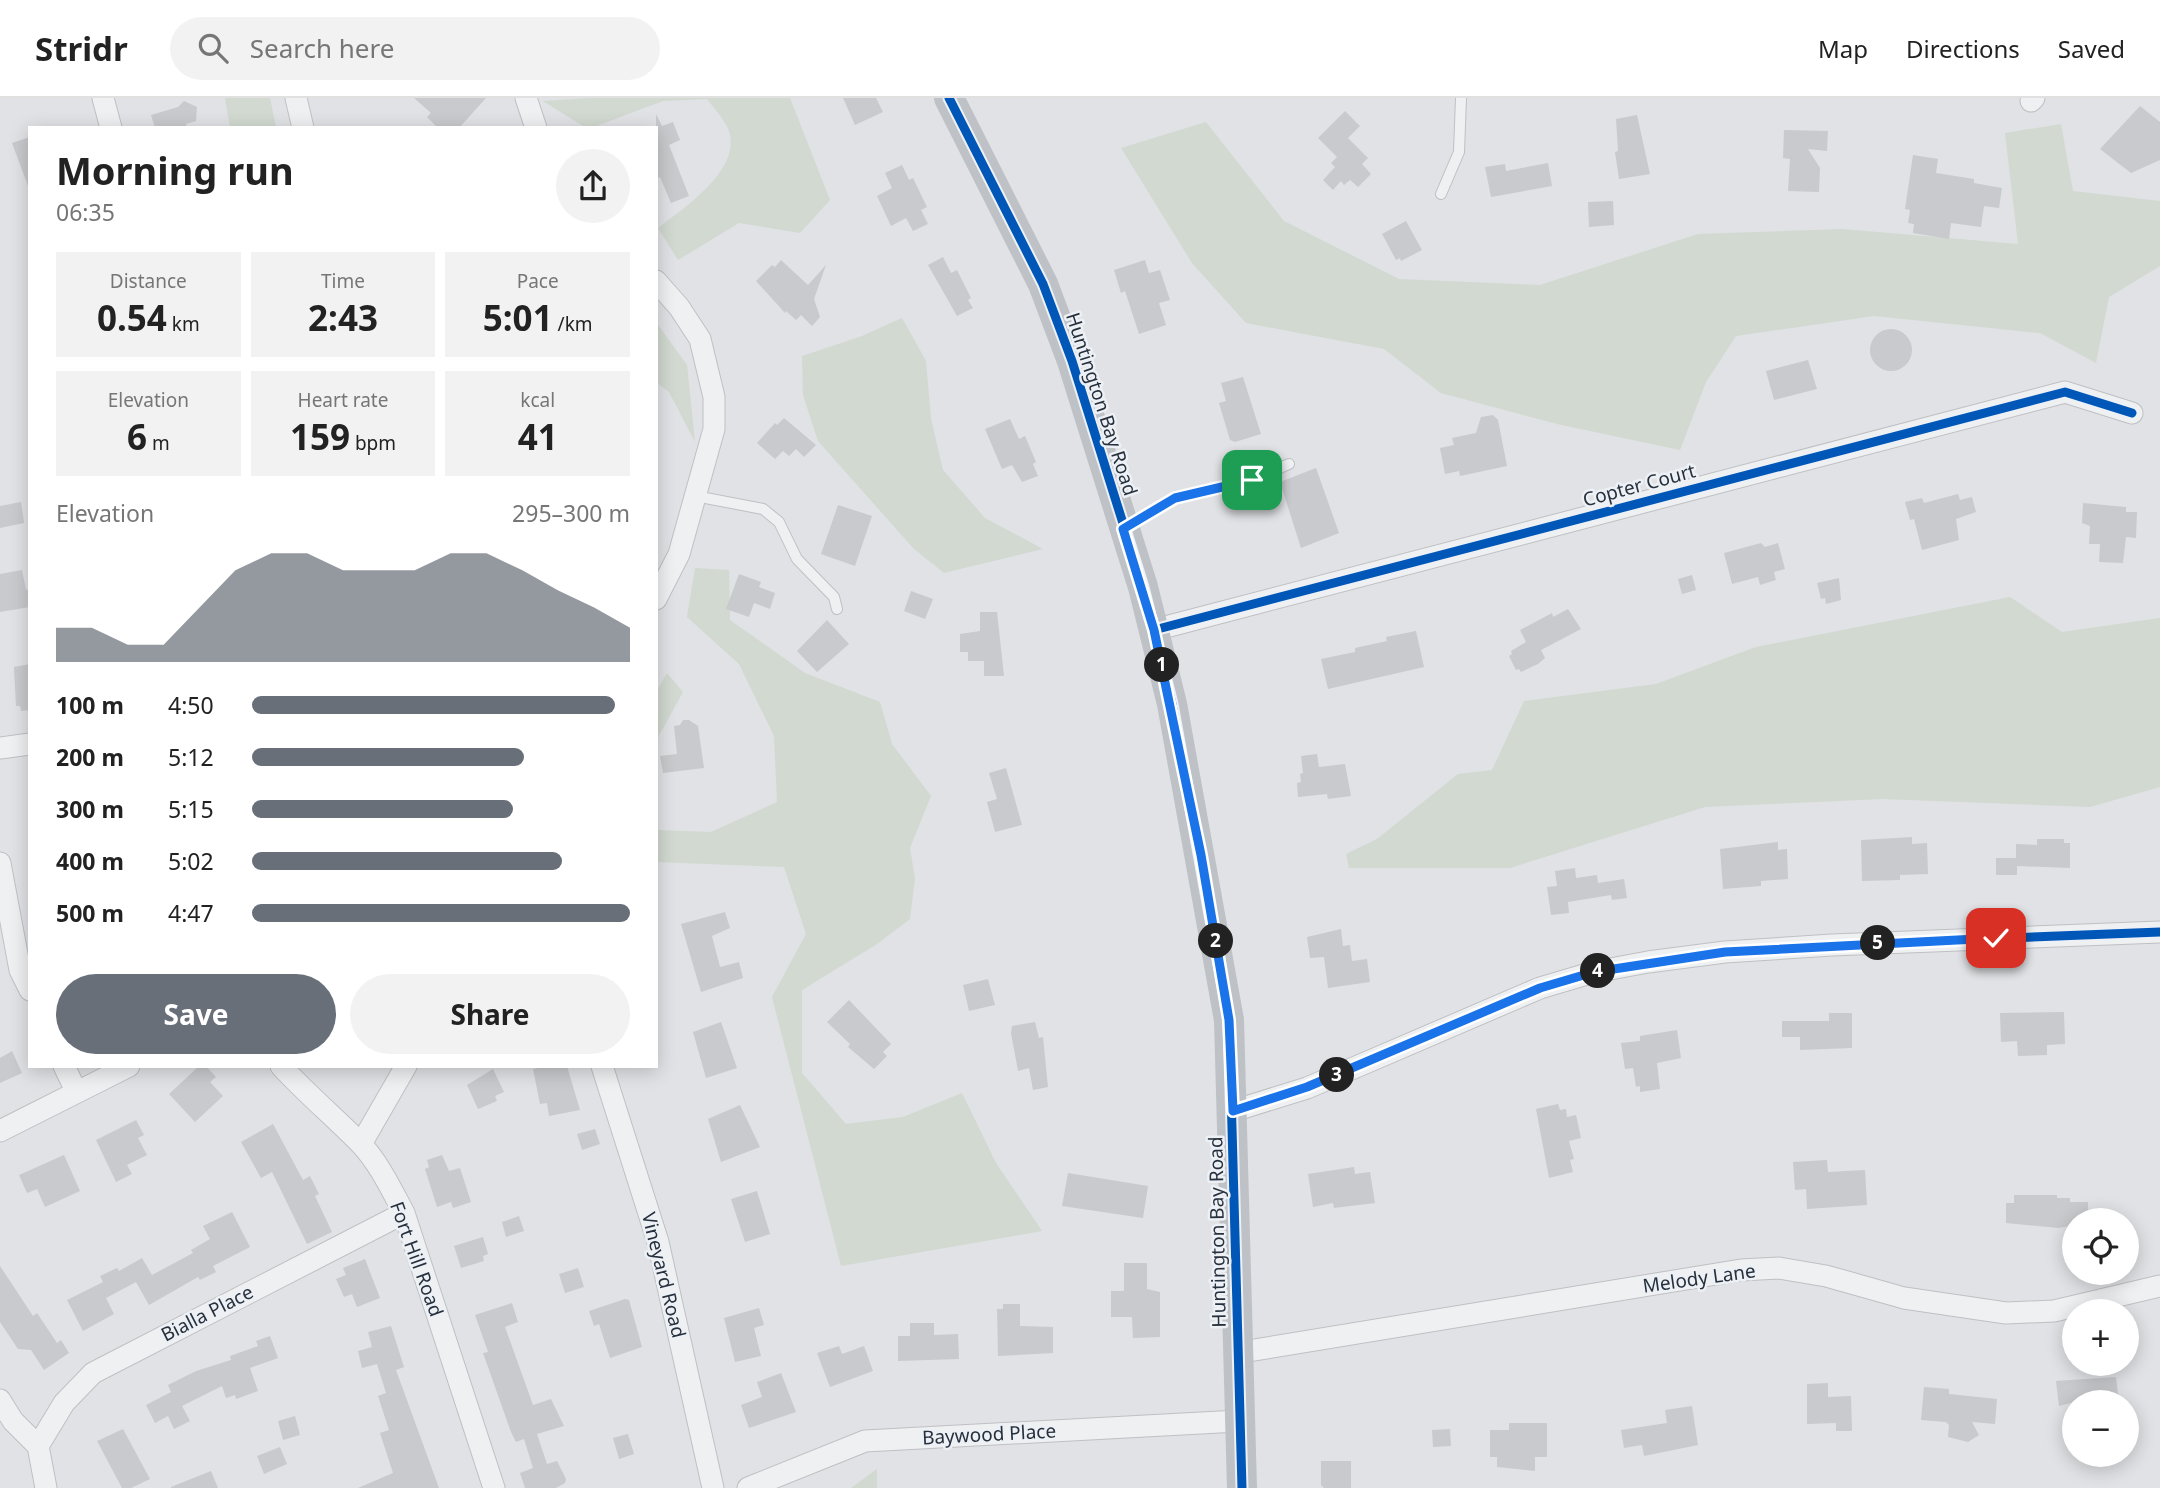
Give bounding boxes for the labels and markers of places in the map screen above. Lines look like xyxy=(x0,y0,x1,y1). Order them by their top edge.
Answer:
pin xyxy=(1222,450,1282,510)
pin: 1 xyxy=(1144,648,1180,682)
pin xyxy=(1966,908,2026,968)
pin: 2 xyxy=(1198,924,1234,958)
pin: 5 xyxy=(1860,926,1896,960)
pin: 4 xyxy=(1580,954,1616,988)
pin: 3 xyxy=(1320,1058,1354,1093)

